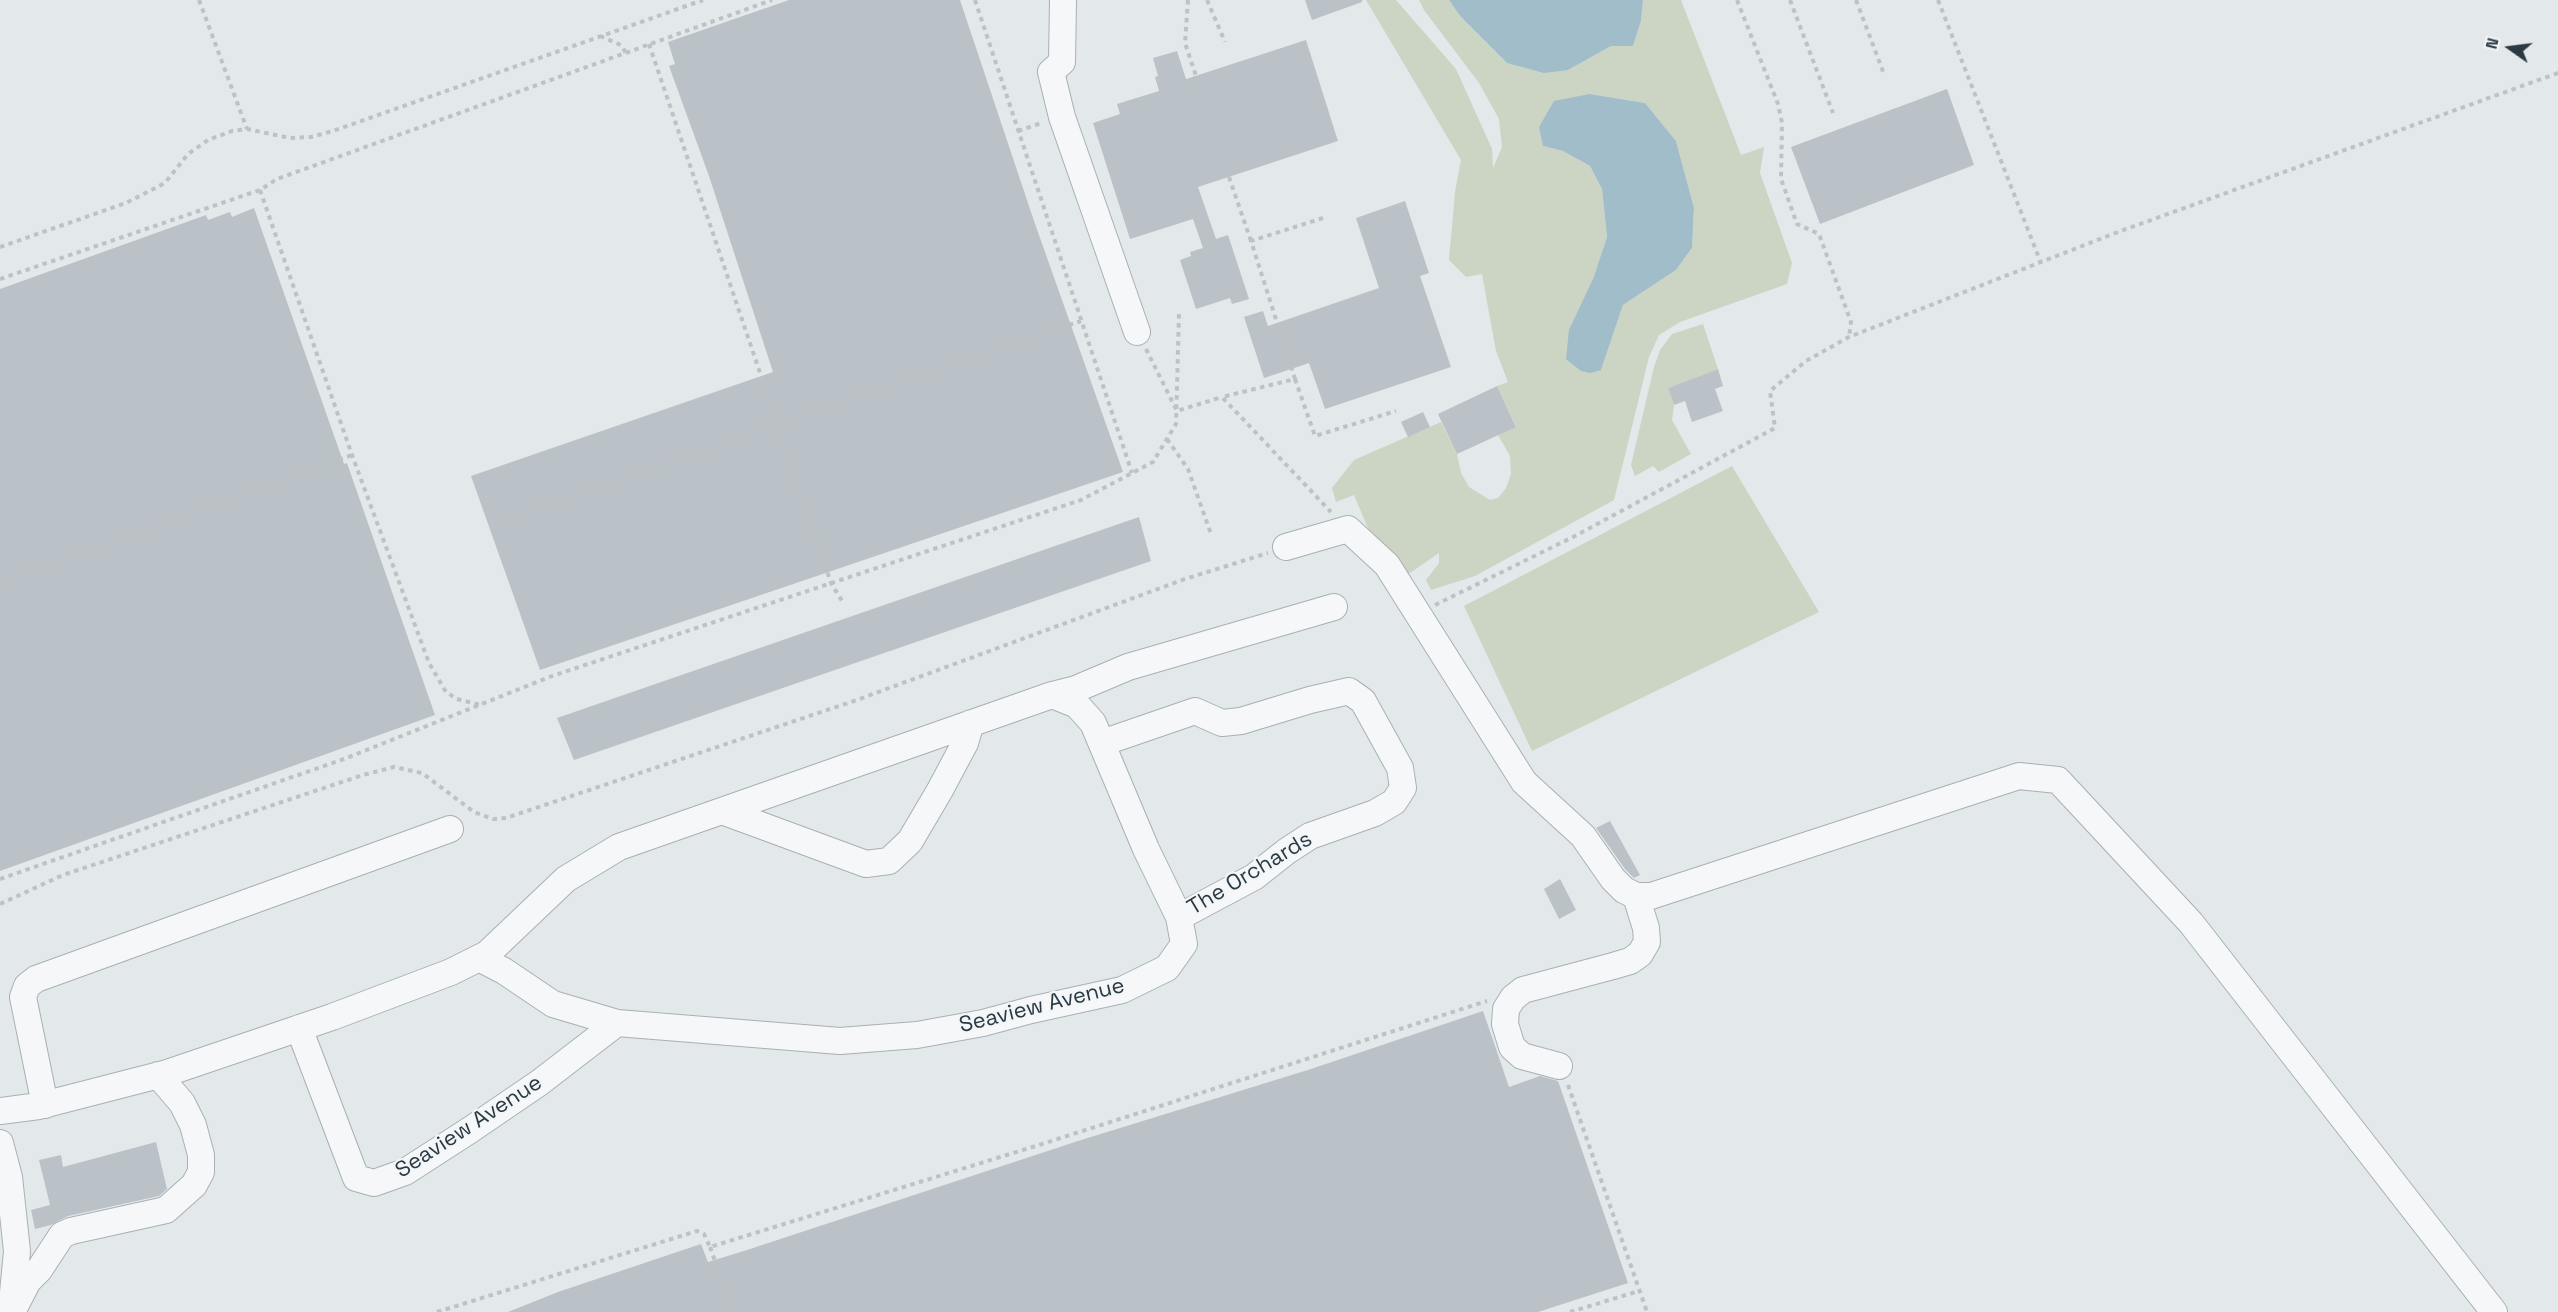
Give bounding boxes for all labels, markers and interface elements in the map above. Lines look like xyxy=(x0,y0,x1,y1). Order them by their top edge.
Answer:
north arrow xyxy=(2480,18,2540,78)
text: N xyxy=(2481,36,2504,51)
street label: The Orchards xyxy=(1183,826,1317,922)
street label: Seaview Avenue xyxy=(957,973,1127,1039)
street label: Seaview Avenue xyxy=(391,1070,547,1184)

